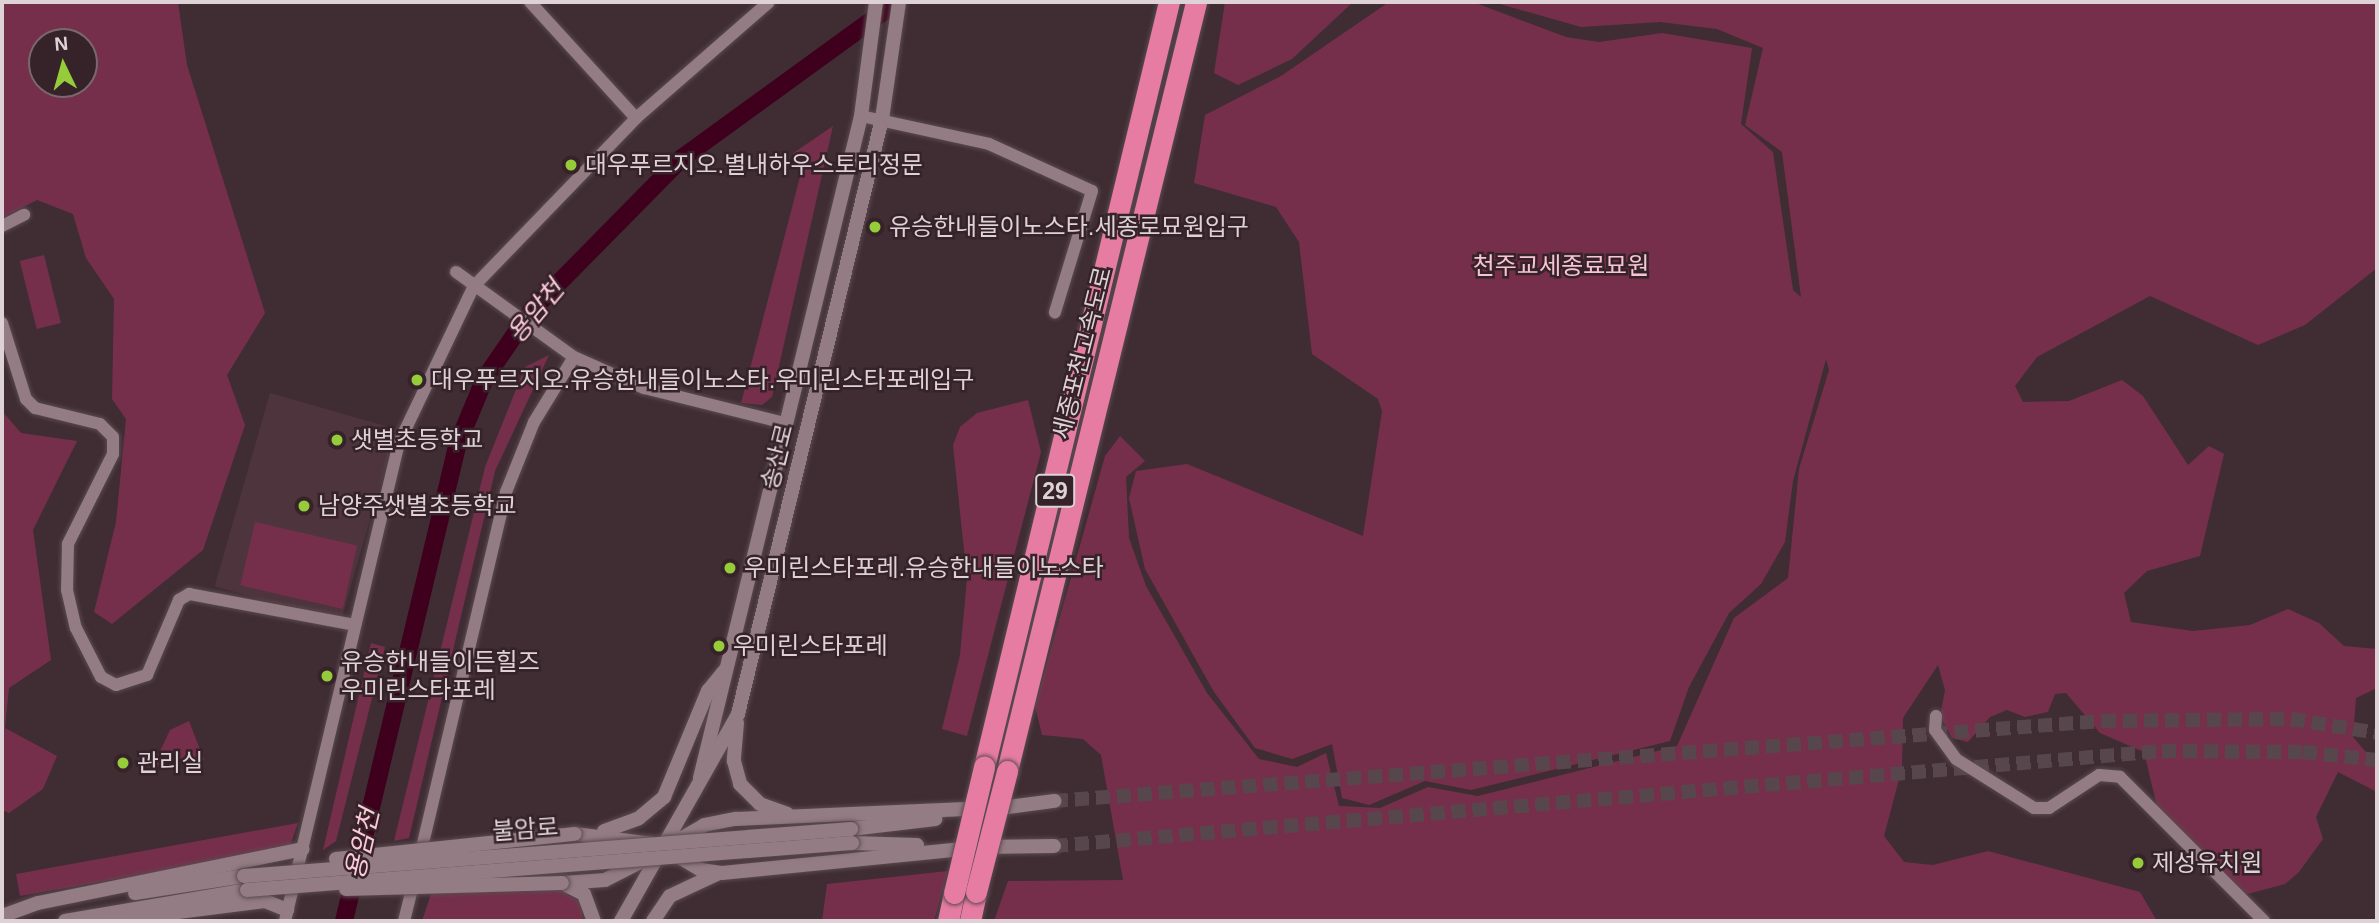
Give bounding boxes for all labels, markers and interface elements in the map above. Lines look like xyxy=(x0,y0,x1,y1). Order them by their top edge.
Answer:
north arrow xyxy=(28,28,98,98)
text: N xyxy=(54,33,69,55)
place label: 대우푸르지오.별내하우스토리정문 xyxy=(585,151,923,179)
marker: 대우푸르지오.별내하우스토리정문 xyxy=(563,157,579,173)
place label: 유승한내들이노스타.세종로묘원입구 xyxy=(889,213,1249,241)
marker: 유승한내들이노스타.세종로묘원입구 xyxy=(867,219,883,235)
park label: 천주교세종료묘원 xyxy=(1473,252,1649,280)
street label: 세종포천고속도로 xyxy=(1047,264,1117,442)
water label: 용암천 xyxy=(501,274,571,350)
place label: 대우푸르지오.유승한내들이노스타.우미린스타포레입구 xyxy=(431,366,974,394)
marker: 대우푸르지오.유승한내들이노스타.우미린스타포레입구 xyxy=(409,372,425,388)
street label: 송산로 xyxy=(755,421,799,493)
place label: 샛별초등학교 xyxy=(351,426,483,454)
marker: 샛별초등학교 xyxy=(329,432,345,448)
road number: 29 xyxy=(1034,471,1076,510)
place label: 남양주샛별초등학교 xyxy=(318,492,517,520)
marker: 남양주샛별초등학교 xyxy=(296,498,312,514)
place label: 우미린스타포레.유승한내들이노스타 xyxy=(744,554,1104,582)
marker: 우미린스타포레.유승한내들이노스타 xyxy=(722,560,738,576)
place label: 우미린스타포레 xyxy=(733,632,888,660)
marker: 우미린스타포레 xyxy=(711,638,727,654)
place label: 유승한내들이든힐즈 우미린스타포레 xyxy=(341,648,540,704)
marker: 유승한내들이든힐즈 우미린스타포레 xyxy=(319,668,335,684)
place label: 관리실 xyxy=(137,749,203,777)
marker: 관리실 xyxy=(115,755,131,771)
water label: 용암천 xyxy=(340,806,386,882)
street label: 불암로 xyxy=(491,812,559,846)
place label: 제성유치원 xyxy=(2152,849,2262,877)
marker: 제성유치원 xyxy=(2130,855,2146,871)

